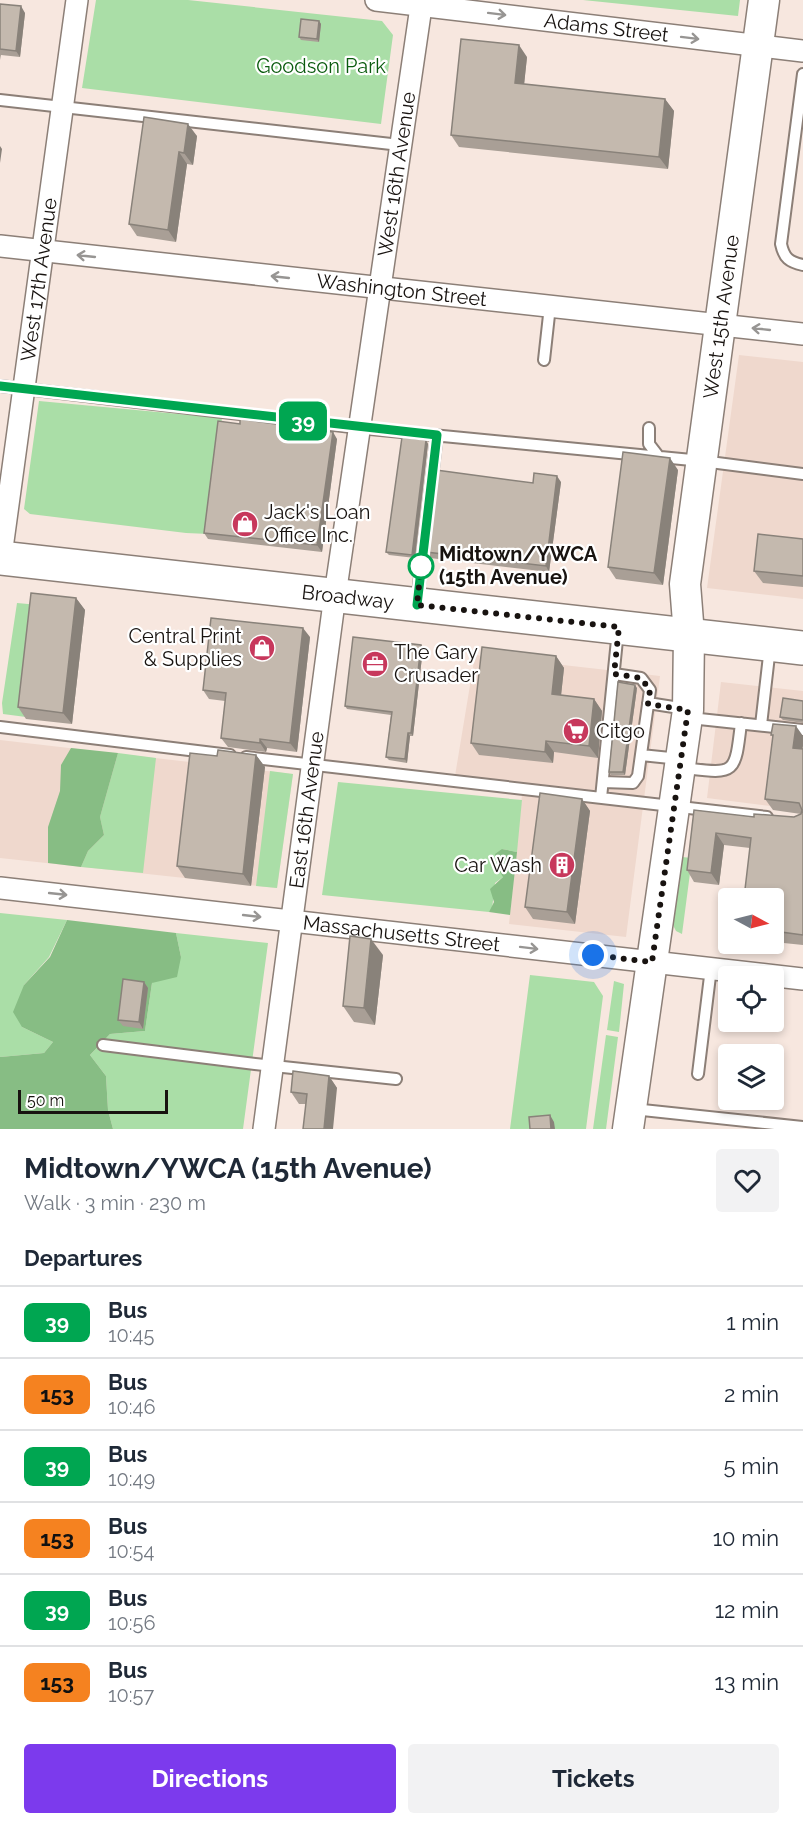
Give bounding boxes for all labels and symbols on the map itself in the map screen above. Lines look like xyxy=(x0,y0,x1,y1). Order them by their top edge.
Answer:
street label: Adams Street xyxy=(543,8,670,47)
one-way arrow xyxy=(487,9,506,20)
one-way arrow xyxy=(680,33,700,44)
park label: Goodson Park xyxy=(256,54,386,78)
street label: West 16th Avenue xyxy=(373,90,420,258)
street label: West 17th Avenue xyxy=(16,196,62,363)
street label: West 15th Avenue xyxy=(698,233,744,400)
one-way arrow xyxy=(77,250,97,261)
street label: Washington Street xyxy=(315,269,488,311)
one-way arrow xyxy=(271,271,290,282)
one-way arrow xyxy=(752,324,772,335)
line badge: 39 xyxy=(276,402,330,440)
place label: Jack's Loan Office Inc. xyxy=(264,500,370,547)
shop icon: Jack's Loan Office Inc. xyxy=(230,509,260,539)
place label: Midtown/YWCA (15th Avenue) xyxy=(439,542,598,589)
marker: Midtown/YWCA (15th Avenue) xyxy=(408,553,434,579)
street label: Broadway xyxy=(300,580,395,614)
place label: Central Print & Supplies xyxy=(128,624,242,671)
shop icon: Central Print & Supplies xyxy=(247,633,277,663)
place label: The Gary Crusader xyxy=(394,640,478,687)
office icon: The Gary Crusader xyxy=(360,649,390,679)
supermarket icon: Citgo xyxy=(561,716,591,746)
place label: Citgo xyxy=(596,719,645,743)
street label: East 16th Avenue xyxy=(284,730,329,890)
building icon: Car Wash xyxy=(547,850,577,880)
place label: Car Wash xyxy=(454,853,542,877)
north arrow xyxy=(718,888,784,954)
one-way arrow xyxy=(48,889,68,900)
street label: Massachusetts Street xyxy=(302,910,502,957)
one-way arrow xyxy=(241,911,261,922)
your location xyxy=(578,940,608,970)
one-way arrow xyxy=(519,943,539,954)
scale bar xyxy=(18,1087,168,1114)

